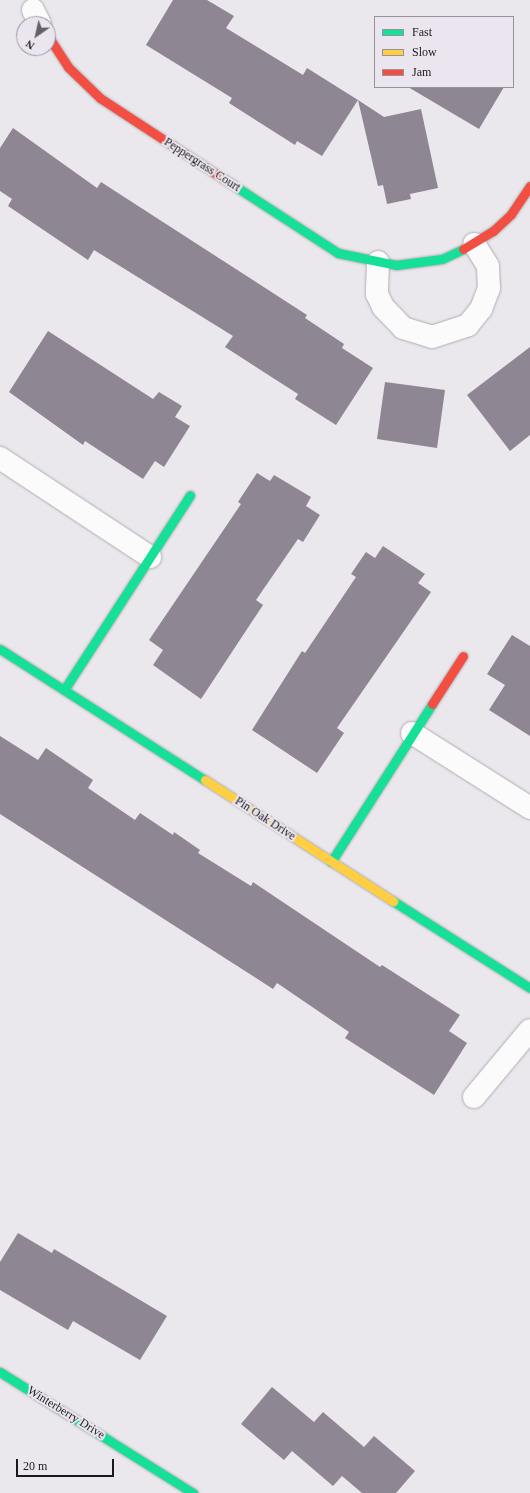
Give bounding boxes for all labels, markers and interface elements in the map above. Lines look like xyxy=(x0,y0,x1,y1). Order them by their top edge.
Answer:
north arrow xyxy=(16,16,56,56)
legend xyxy=(374,16,514,88)
text: Fast xyxy=(412,25,432,39)
text: N xyxy=(23,38,37,52)
text: Slow xyxy=(412,45,437,59)
text: Jam xyxy=(412,65,431,79)
street label: Peppergrass Court xyxy=(161,135,243,195)
street label: Pin Oak Drive xyxy=(232,794,298,844)
street label: Winterberry Drive xyxy=(25,1383,107,1443)
scale bar xyxy=(18,1451,116,1477)
text: 20 m xyxy=(23,1459,47,1473)

